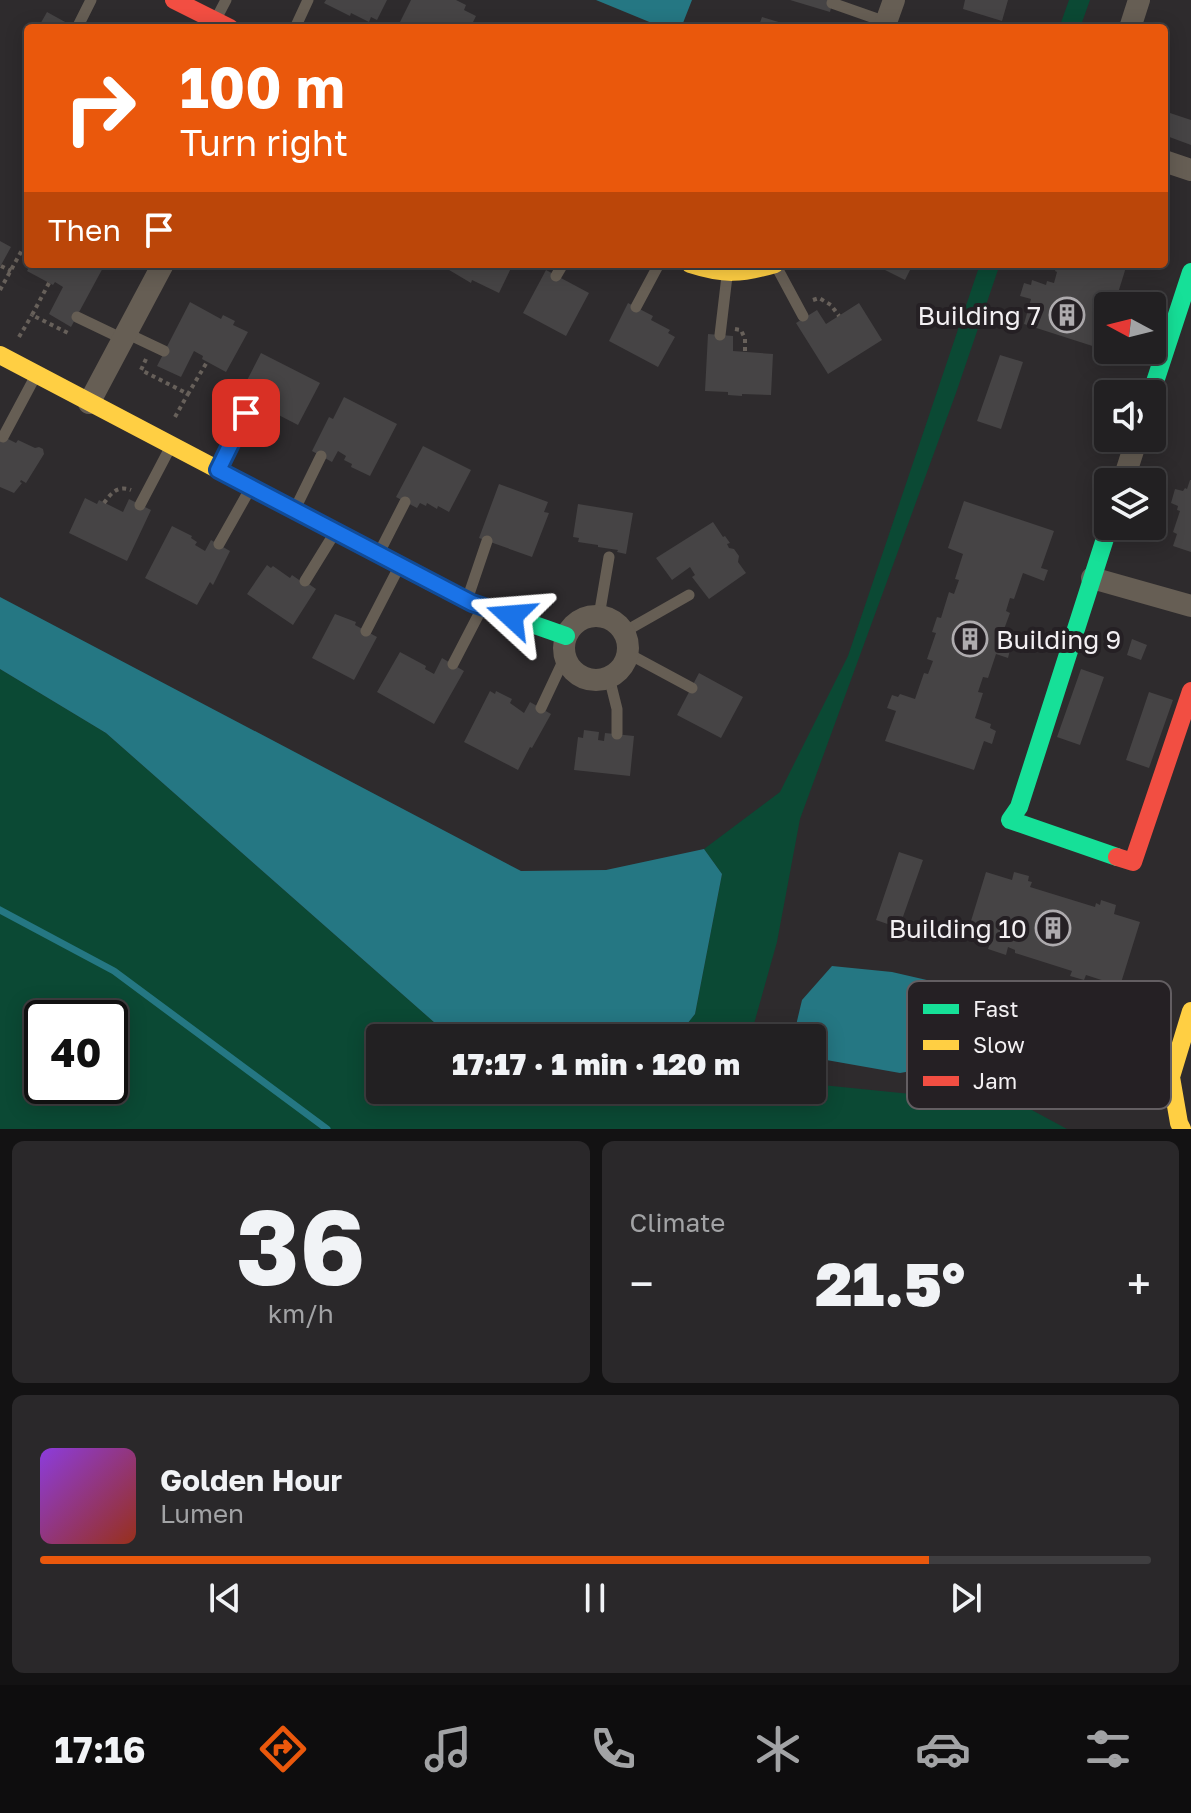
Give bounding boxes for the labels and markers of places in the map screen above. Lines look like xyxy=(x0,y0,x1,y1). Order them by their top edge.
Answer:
building icon: Building 7 xyxy=(1048,296,1086,334)
place label: Building 7 xyxy=(918,300,1041,331)
pin xyxy=(212,379,280,447)
building icon: Building 9 xyxy=(951,620,989,658)
place label: Building 9 xyxy=(996,624,1121,655)
building icon: Building 10 xyxy=(1034,909,1072,947)
place label: Building 10 xyxy=(889,913,1027,944)

